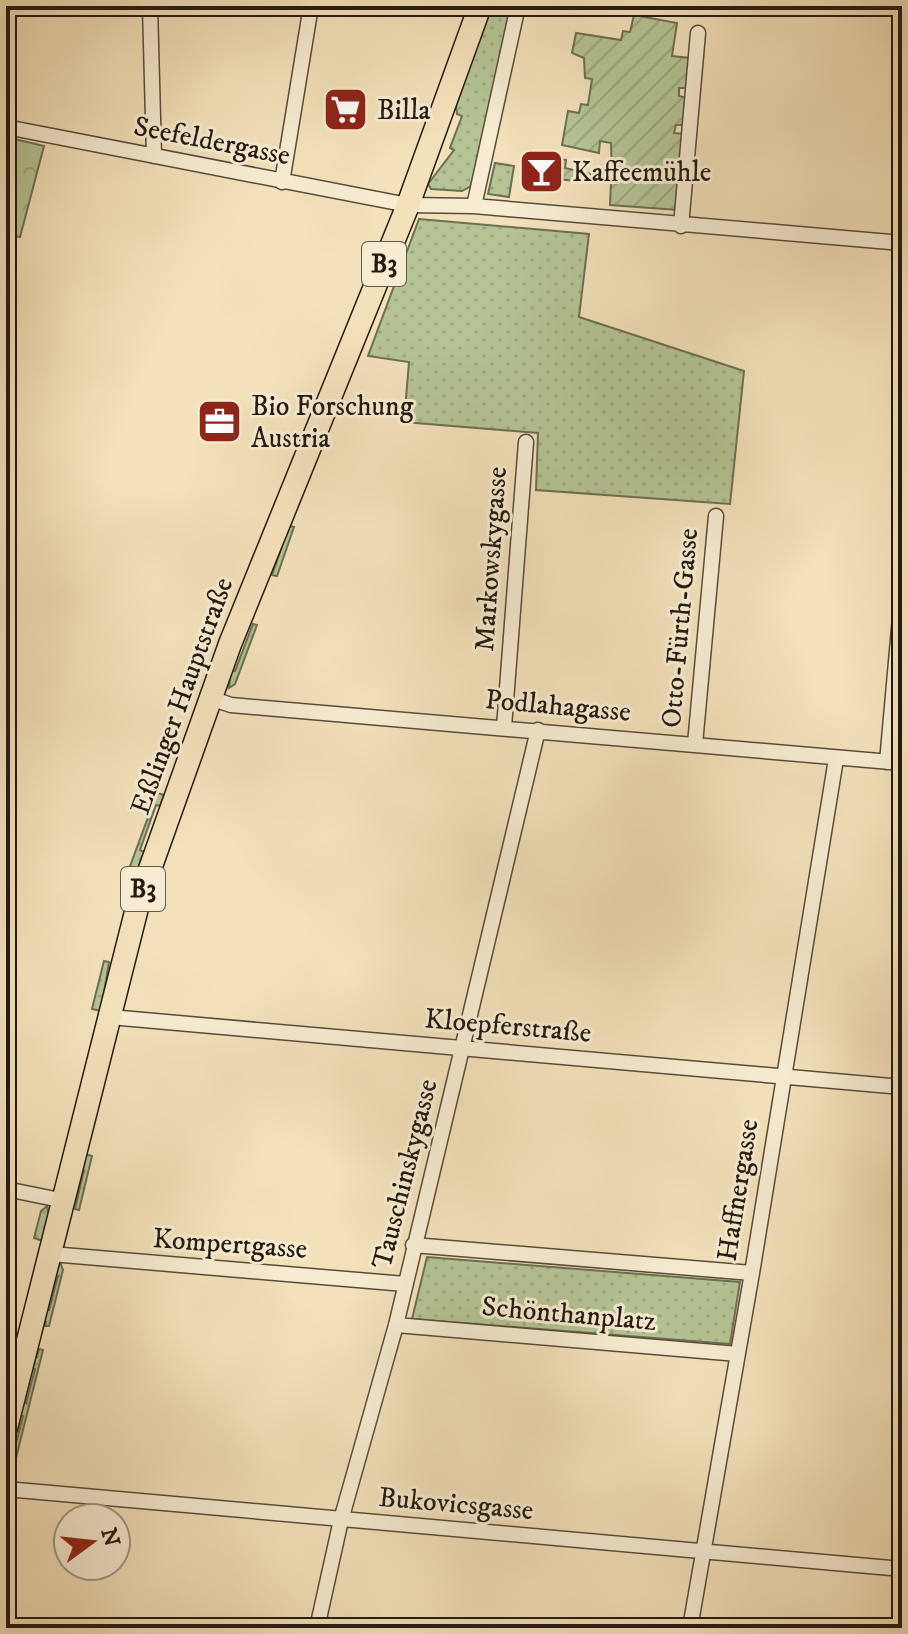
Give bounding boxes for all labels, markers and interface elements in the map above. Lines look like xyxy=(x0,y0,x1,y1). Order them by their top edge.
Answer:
supermarket icon: Billa xyxy=(322,86,370,134)
place label: Billa xyxy=(377,93,431,128)
street label: Seefeldergasse xyxy=(131,109,293,173)
bar icon: Kaffeemühle xyxy=(517,148,565,196)
place label: Kaffeemühle xyxy=(572,155,711,190)
road number: B3 xyxy=(362,242,406,286)
place label: Bio Forschung Austria xyxy=(251,389,414,456)
office icon: Bio Forschung Austria xyxy=(196,398,244,446)
street label: Markowskygasse xyxy=(467,465,515,653)
street label: Otto-Fürth-Gasse xyxy=(654,527,706,729)
street label: Eßlinger Hauptstraße xyxy=(123,573,241,819)
street label: Podlahagasse xyxy=(484,682,632,730)
road number: B3 xyxy=(121,867,165,911)
street label: Kloepferstraße xyxy=(423,1001,593,1051)
street label: Tauschinskygasse xyxy=(365,1075,445,1273)
street label: Haffnergasse xyxy=(709,1116,767,1264)
street label: Kompertgasse xyxy=(152,1221,308,1267)
street label: Schönthanplatz xyxy=(480,1289,658,1339)
street label: Bukovicsgasse xyxy=(377,1480,535,1528)
north arrow xyxy=(52,1502,132,1582)
text: N xyxy=(94,1525,125,1549)

